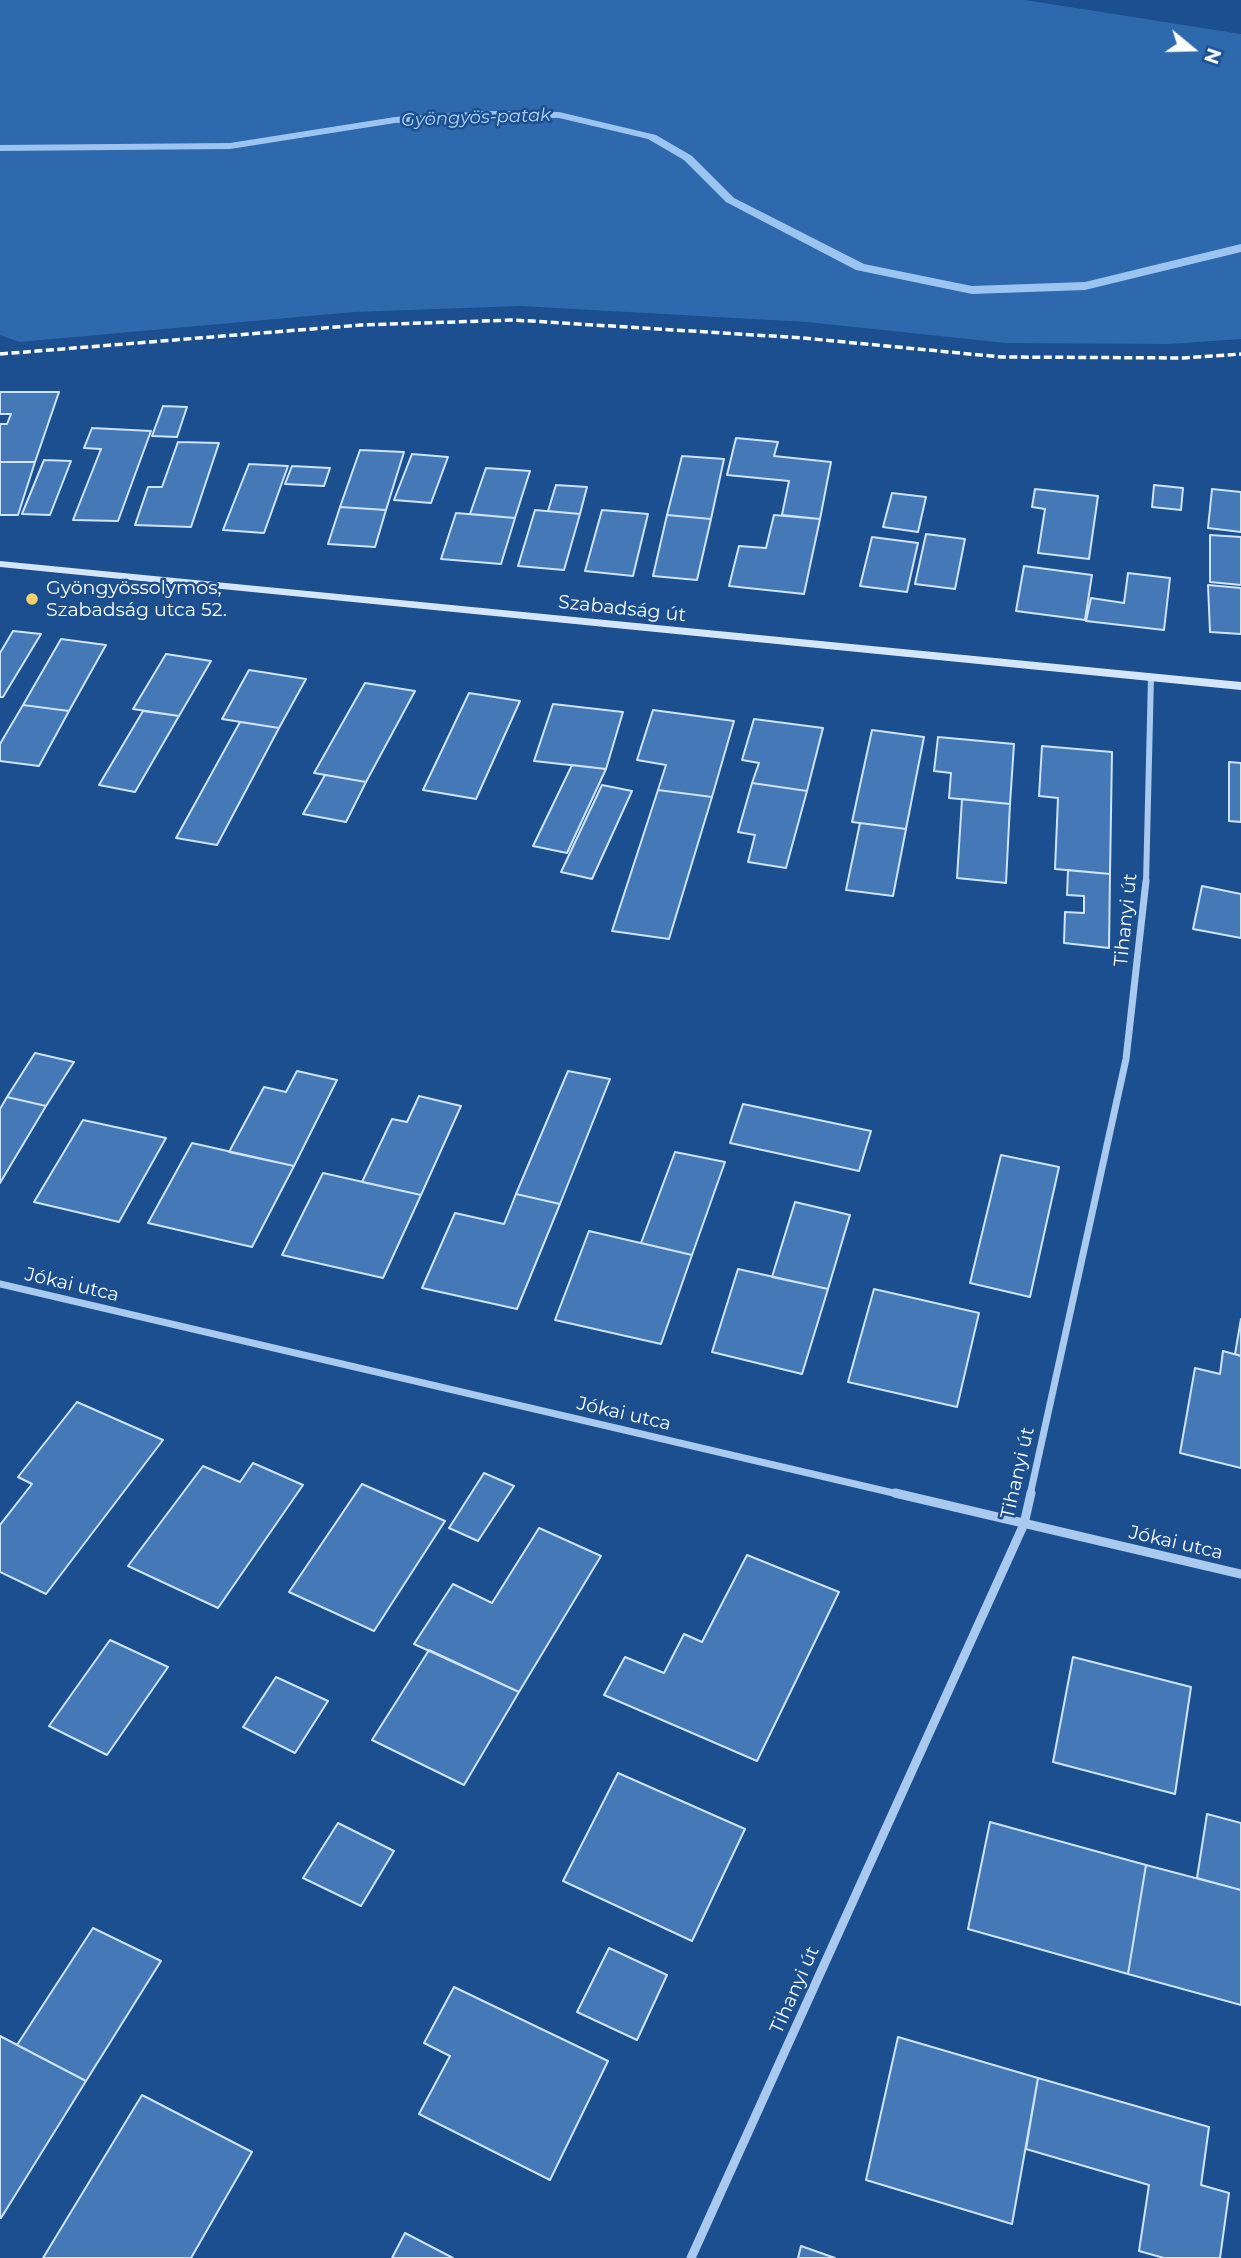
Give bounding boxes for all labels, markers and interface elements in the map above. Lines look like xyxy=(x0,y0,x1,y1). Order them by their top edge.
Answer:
north arrow xyxy=(1157,14,1227,84)
text: N xyxy=(1199,45,1226,67)
water label: Gyöngyös-patak xyxy=(401,105,551,131)
place label: Gyöngyössolymos, Szabadság utca 52. xyxy=(46,577,227,621)
marker: Gyöngyössolymos, Szabadság utca 52. xyxy=(24,591,40,607)
street label: Szabadság út xyxy=(557,591,687,627)
street label: Tihanyi út xyxy=(1110,872,1142,968)
street label: Jókai utca xyxy=(23,1263,121,1307)
street label: Jókai utca xyxy=(575,1392,673,1436)
street label: Tihanyi út xyxy=(996,1425,1040,1521)
street label: Jókai utca xyxy=(1127,1521,1225,1565)
street label: Tihanyi út xyxy=(766,1943,824,2037)

